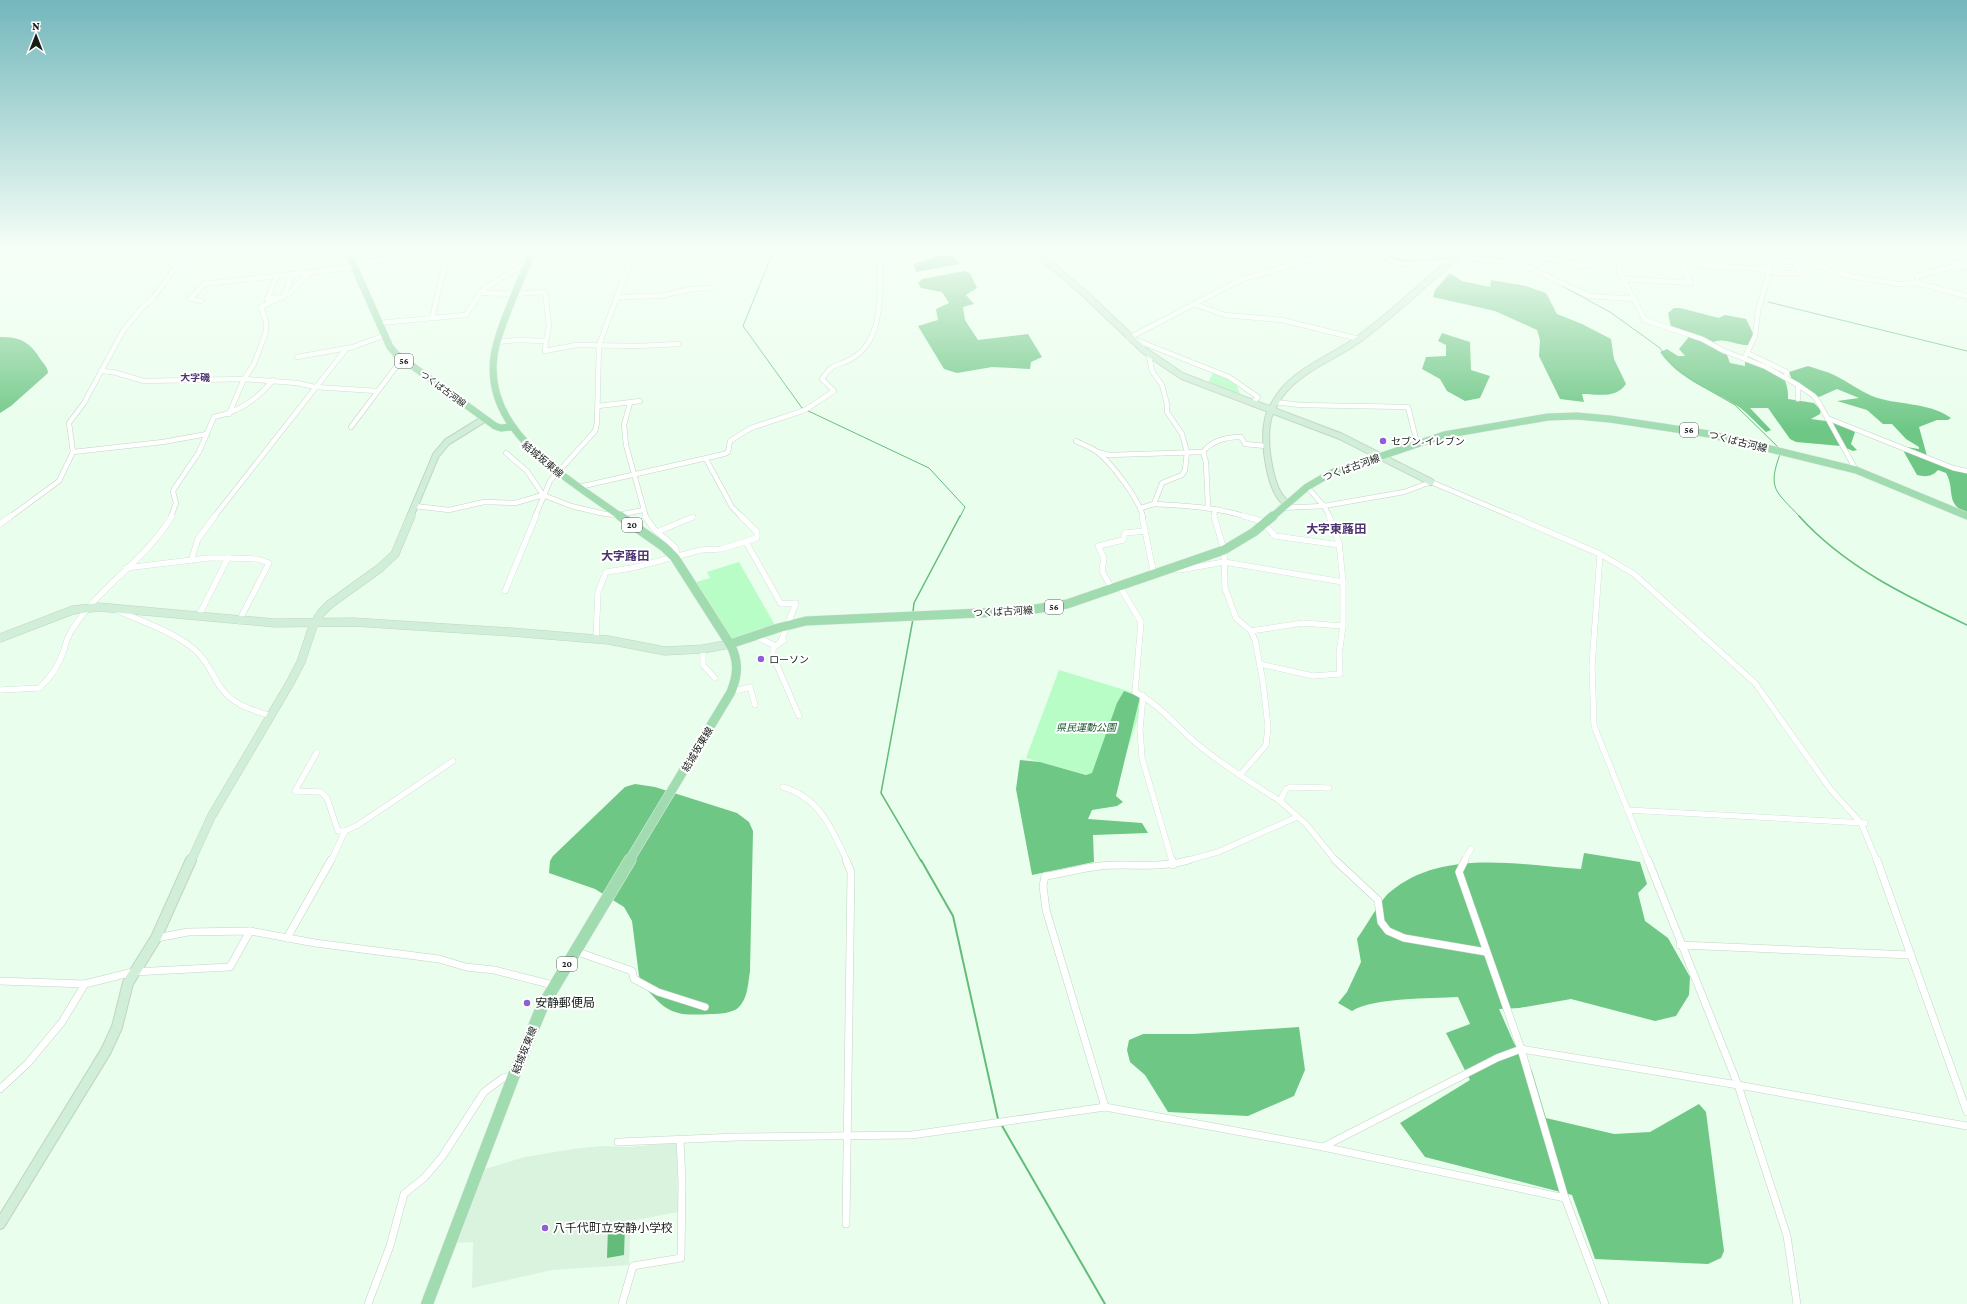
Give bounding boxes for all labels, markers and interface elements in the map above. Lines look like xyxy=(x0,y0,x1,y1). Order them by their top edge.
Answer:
north arrow xyxy=(16,16,56,56)
text: N xyxy=(32,20,40,32)
road number: 56 xyxy=(395,354,413,368)
street label: つくば古河線 xyxy=(418,369,469,409)
district label: 大字磯 xyxy=(180,372,210,383)
road number: 56 xyxy=(1680,423,1698,437)
street label: つくば古河線 xyxy=(1707,429,1768,454)
marker: セブン-イレブン xyxy=(1378,436,1388,446)
place label: セブン-イレブン xyxy=(1391,436,1465,447)
street label: 結城坂東線 xyxy=(520,439,565,480)
street label: つくば古河線 xyxy=(1321,452,1381,483)
road number: 20 xyxy=(622,518,642,532)
district label: 大字東蕗田 xyxy=(1306,522,1366,536)
district label: 大字蕗田 xyxy=(601,549,649,563)
road number: 56 xyxy=(1045,600,1063,614)
street label: つくば古河線 xyxy=(973,604,1033,619)
marker: ローソン xyxy=(756,654,766,664)
place label: ローソン xyxy=(769,654,809,665)
park label: 県民運動公園 xyxy=(1056,722,1118,733)
street label: 結城坂東線 xyxy=(680,725,715,774)
road number: 20 xyxy=(557,957,577,971)
place label: 安静郵便局 xyxy=(535,996,595,1010)
marker: 安静郵便局 xyxy=(522,998,532,1008)
street label: 結城坂東線 xyxy=(510,1025,539,1075)
place label: 八千代町立安静小学校 xyxy=(553,1221,673,1235)
marker: 八千代町立安静小学校 xyxy=(540,1223,550,1233)

